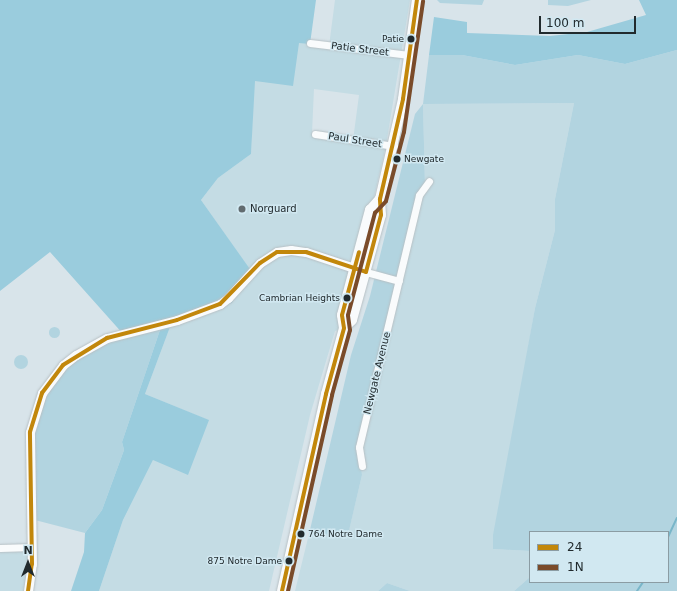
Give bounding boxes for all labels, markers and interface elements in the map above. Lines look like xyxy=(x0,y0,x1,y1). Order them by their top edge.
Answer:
scale bar xyxy=(541,8,638,34)
text: 100 m xyxy=(546,16,584,30)
place label: Patie xyxy=(382,34,404,44)
marker: Patie xyxy=(406,34,416,44)
street label: Patie Street xyxy=(330,40,390,58)
street label: Paul Street xyxy=(327,130,383,150)
marker: Newgate xyxy=(392,154,402,164)
place label: Newgate xyxy=(404,154,444,164)
place label: Norguard xyxy=(250,203,297,215)
marker: Norguard xyxy=(237,204,247,214)
place label: Cambrian Heights xyxy=(259,293,340,303)
marker: Cambrian Heights xyxy=(342,293,352,303)
street label: Newgate Avenue xyxy=(361,330,393,416)
marker: 764 Notre Dame xyxy=(296,529,306,539)
place label: 764 Notre Dame xyxy=(308,529,382,539)
legend xyxy=(529,531,669,583)
text: 24 xyxy=(567,540,582,554)
north arrow xyxy=(8,543,48,583)
text: N xyxy=(23,544,33,557)
place label: 875 Notre Dame xyxy=(208,556,282,566)
marker: 875 Notre Dame xyxy=(284,556,294,566)
text: 1N xyxy=(567,560,584,574)

